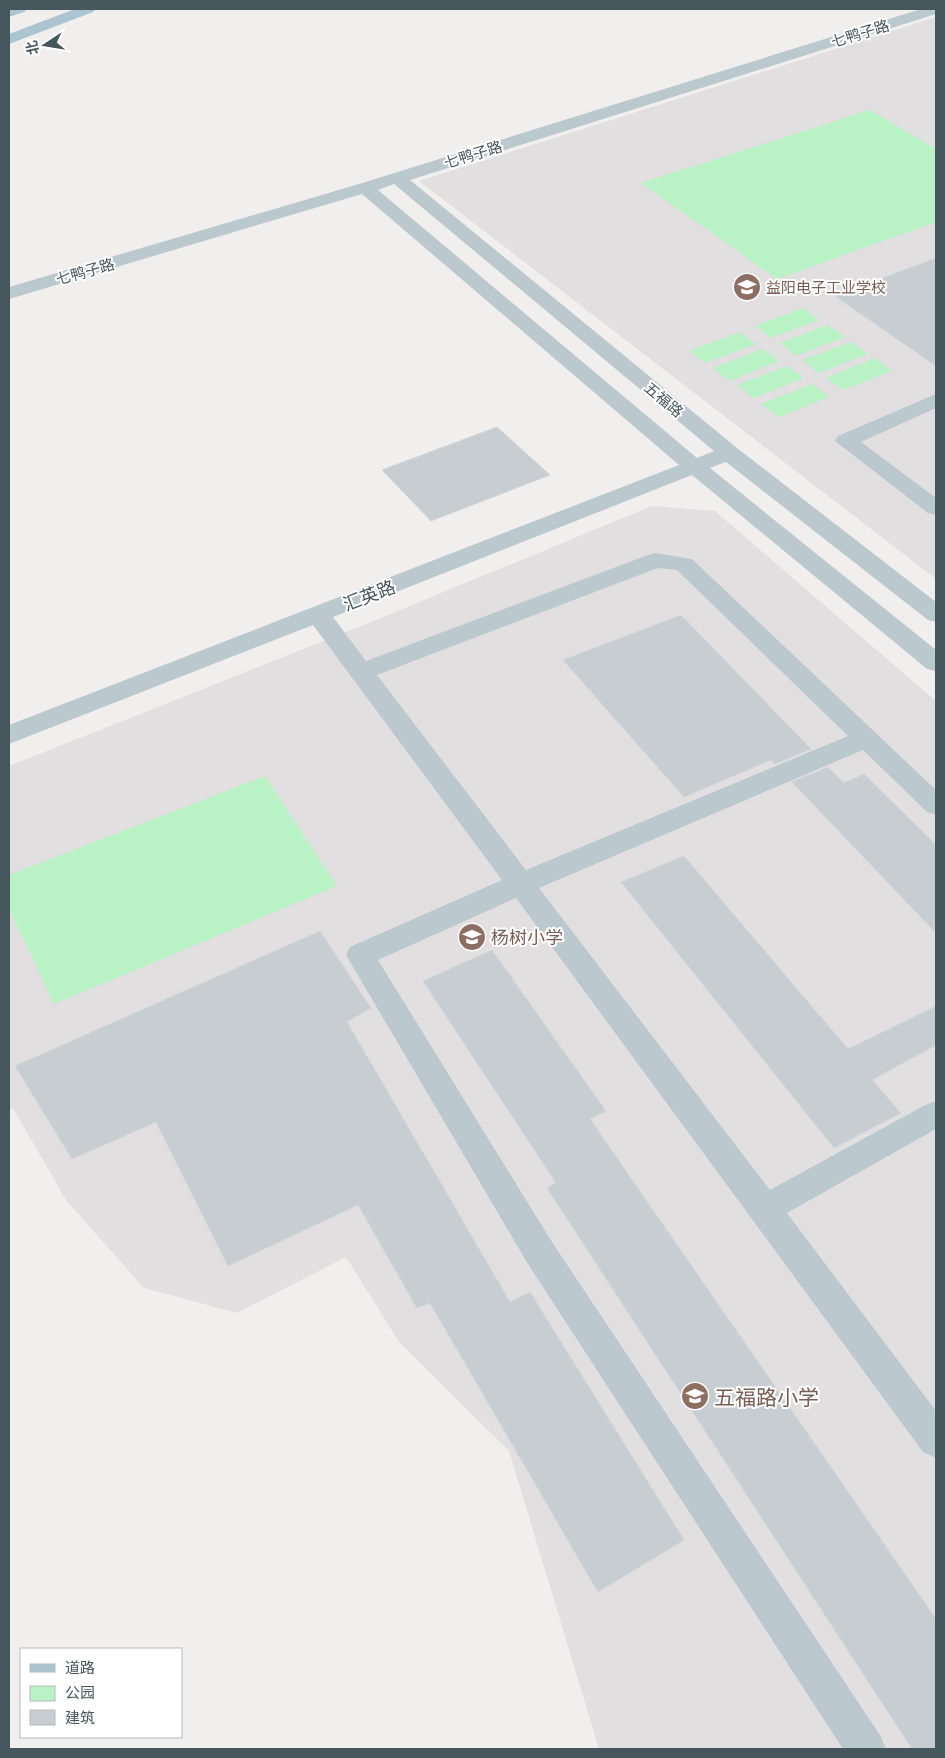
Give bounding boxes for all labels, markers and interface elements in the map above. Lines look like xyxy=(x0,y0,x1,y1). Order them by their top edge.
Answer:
street label: 七鸭子路 xyxy=(829,16,891,50)
north arrow xyxy=(20,20,70,70)
text: 北 xyxy=(22,39,42,56)
street label: 七鸭子路 xyxy=(442,137,504,171)
street label: 七鸭子路 xyxy=(54,254,116,288)
school or university icon: 益阳电子工业学校 xyxy=(732,272,762,302)
place label: 益阳电子工业学校 xyxy=(766,278,886,296)
street label: 五福路 xyxy=(641,378,687,420)
street label: 汇英路 xyxy=(340,575,398,615)
school or university icon: 杨树小学 xyxy=(457,922,487,952)
place label: 杨树小学 xyxy=(491,926,563,948)
school or university icon: 五福路小学 xyxy=(680,1381,710,1411)
place label: 五福路小学 xyxy=(714,1384,819,1409)
legend xyxy=(20,1648,182,1738)
text: 道路 xyxy=(65,1658,95,1676)
text: 公园 xyxy=(65,1683,95,1701)
text: 建筑 xyxy=(65,1708,95,1726)

